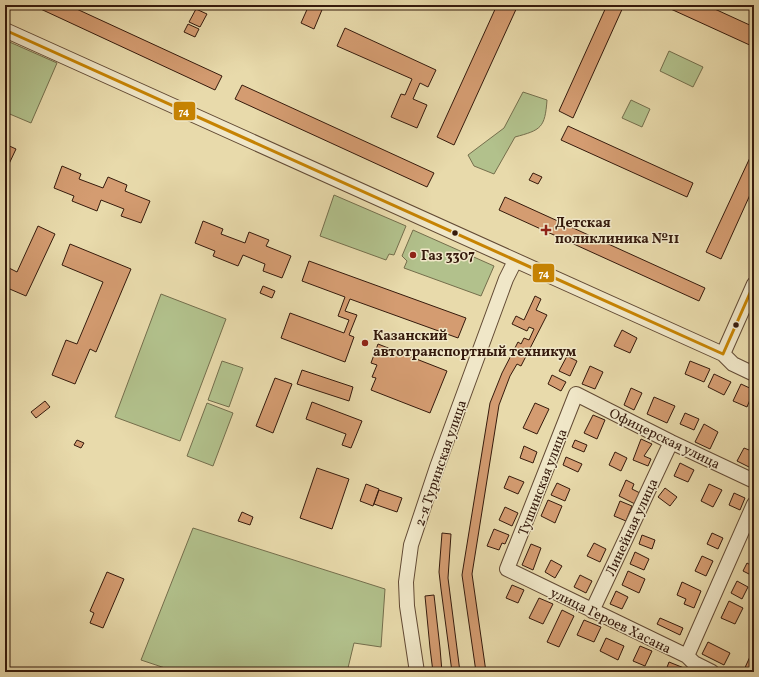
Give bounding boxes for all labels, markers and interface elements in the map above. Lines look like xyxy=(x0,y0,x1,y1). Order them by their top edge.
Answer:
line badge: 74 xyxy=(173,101,196,121)
text: 74 xyxy=(178,105,190,120)
place label: Детская поликлиника №11 xyxy=(555,214,679,249)
marker: Детская поликлиника №11 xyxy=(540,224,552,236)
unlabelled marker xyxy=(450,228,460,238)
place label: Газ 3307 xyxy=(421,247,475,266)
marker: Газ 3307 xyxy=(408,250,418,260)
line badge: 74 xyxy=(532,263,555,283)
text: 74 xyxy=(538,267,550,282)
unlabelled marker xyxy=(731,320,741,330)
place label: Казанский автотранспортный техникум xyxy=(373,327,577,362)
marker: Казанский автотранспортный техникум xyxy=(360,338,370,348)
street label: 2-я Туринская улица xyxy=(411,398,472,529)
street label: Офицерская улица xyxy=(606,404,723,474)
street label: Тушинская улица xyxy=(514,426,573,539)
street label: Линейная улица xyxy=(601,476,663,580)
street label: улица Героев Хасана xyxy=(547,584,674,659)

